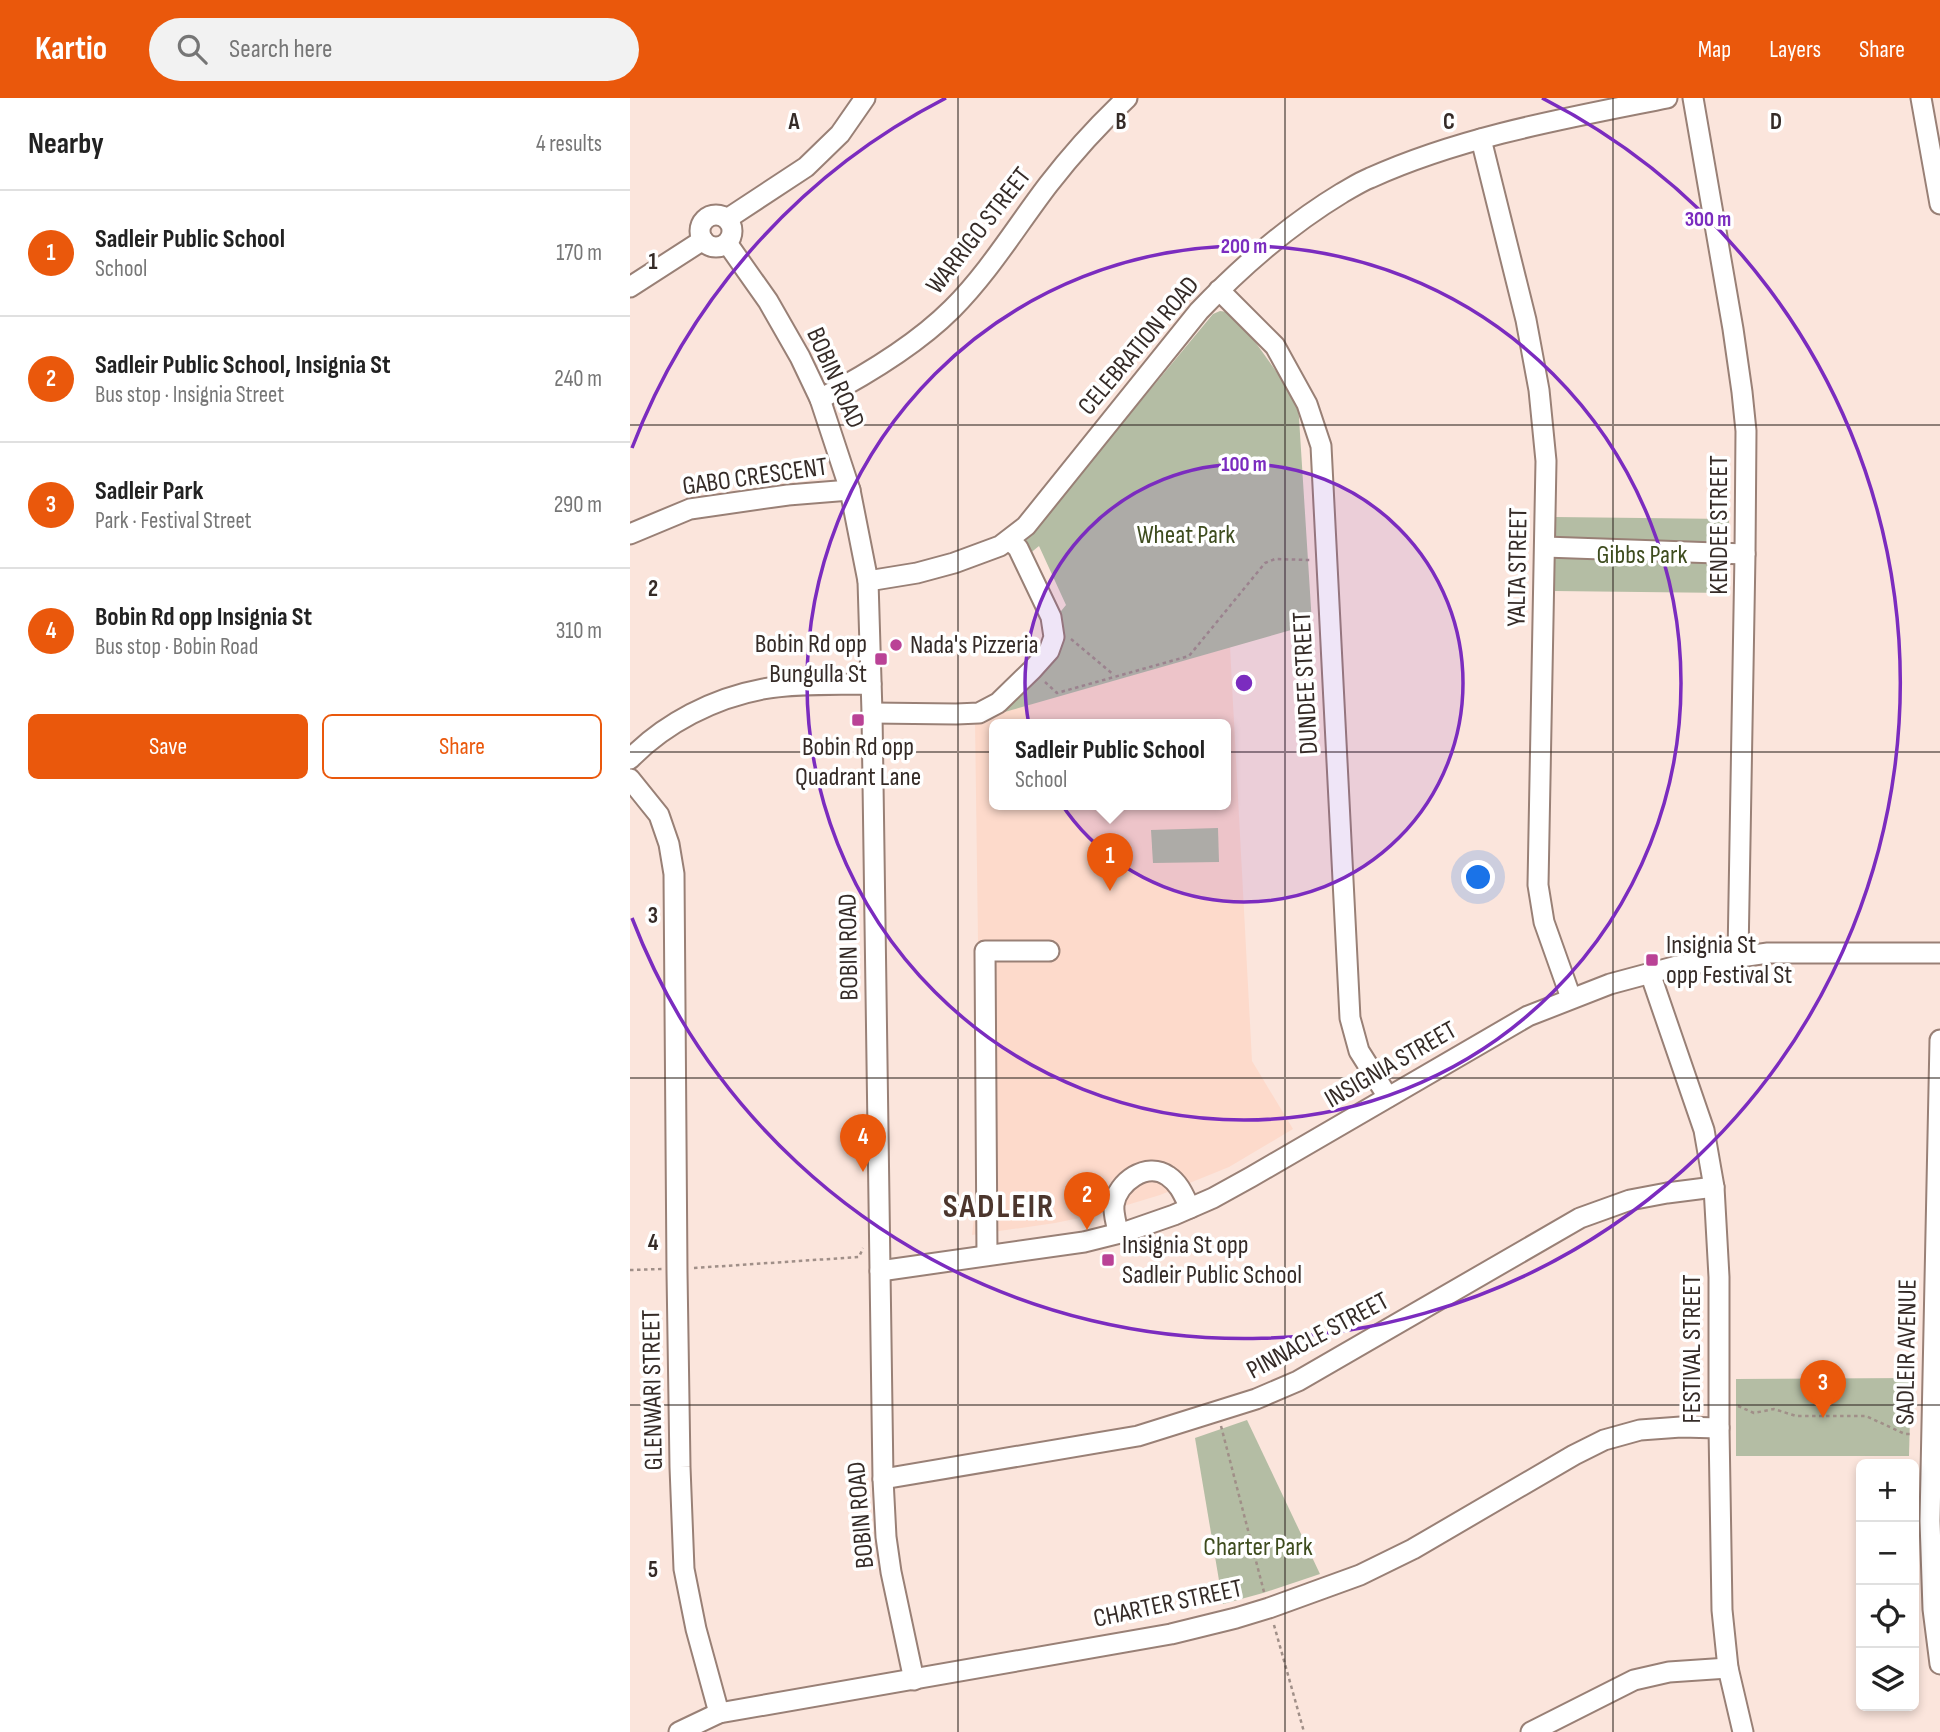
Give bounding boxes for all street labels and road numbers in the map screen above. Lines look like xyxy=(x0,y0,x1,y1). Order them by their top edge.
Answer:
street label: WARRIGO STREET xyxy=(920,161,1038,301)
street label: CELEBRATION ROAD xyxy=(1072,270,1206,422)
street label: BOBIN ROAD xyxy=(799,323,871,433)
street label: GABO CRESCENT xyxy=(680,451,830,503)
street label: KENDEE STREET xyxy=(1704,455,1735,595)
street label: YALTA STREET xyxy=(1501,507,1535,627)
street label: DUNDEE STREET xyxy=(1287,611,1325,755)
street label: BOBIN ROAD xyxy=(833,893,865,1001)
street label: INSIGNIA STREET xyxy=(1320,1015,1462,1115)
street label: FESTIVAL STREET xyxy=(1677,1274,1708,1424)
street label: SADLEIR AVENUE xyxy=(1890,1279,1924,1425)
street label: PINNACLE STREET xyxy=(1242,1286,1394,1386)
street label: GLENWARI STREET xyxy=(636,1309,670,1471)
street label: BOBIN ROAD xyxy=(841,1460,881,1570)
street label: CHARTER STREET xyxy=(1091,1573,1245,1635)

